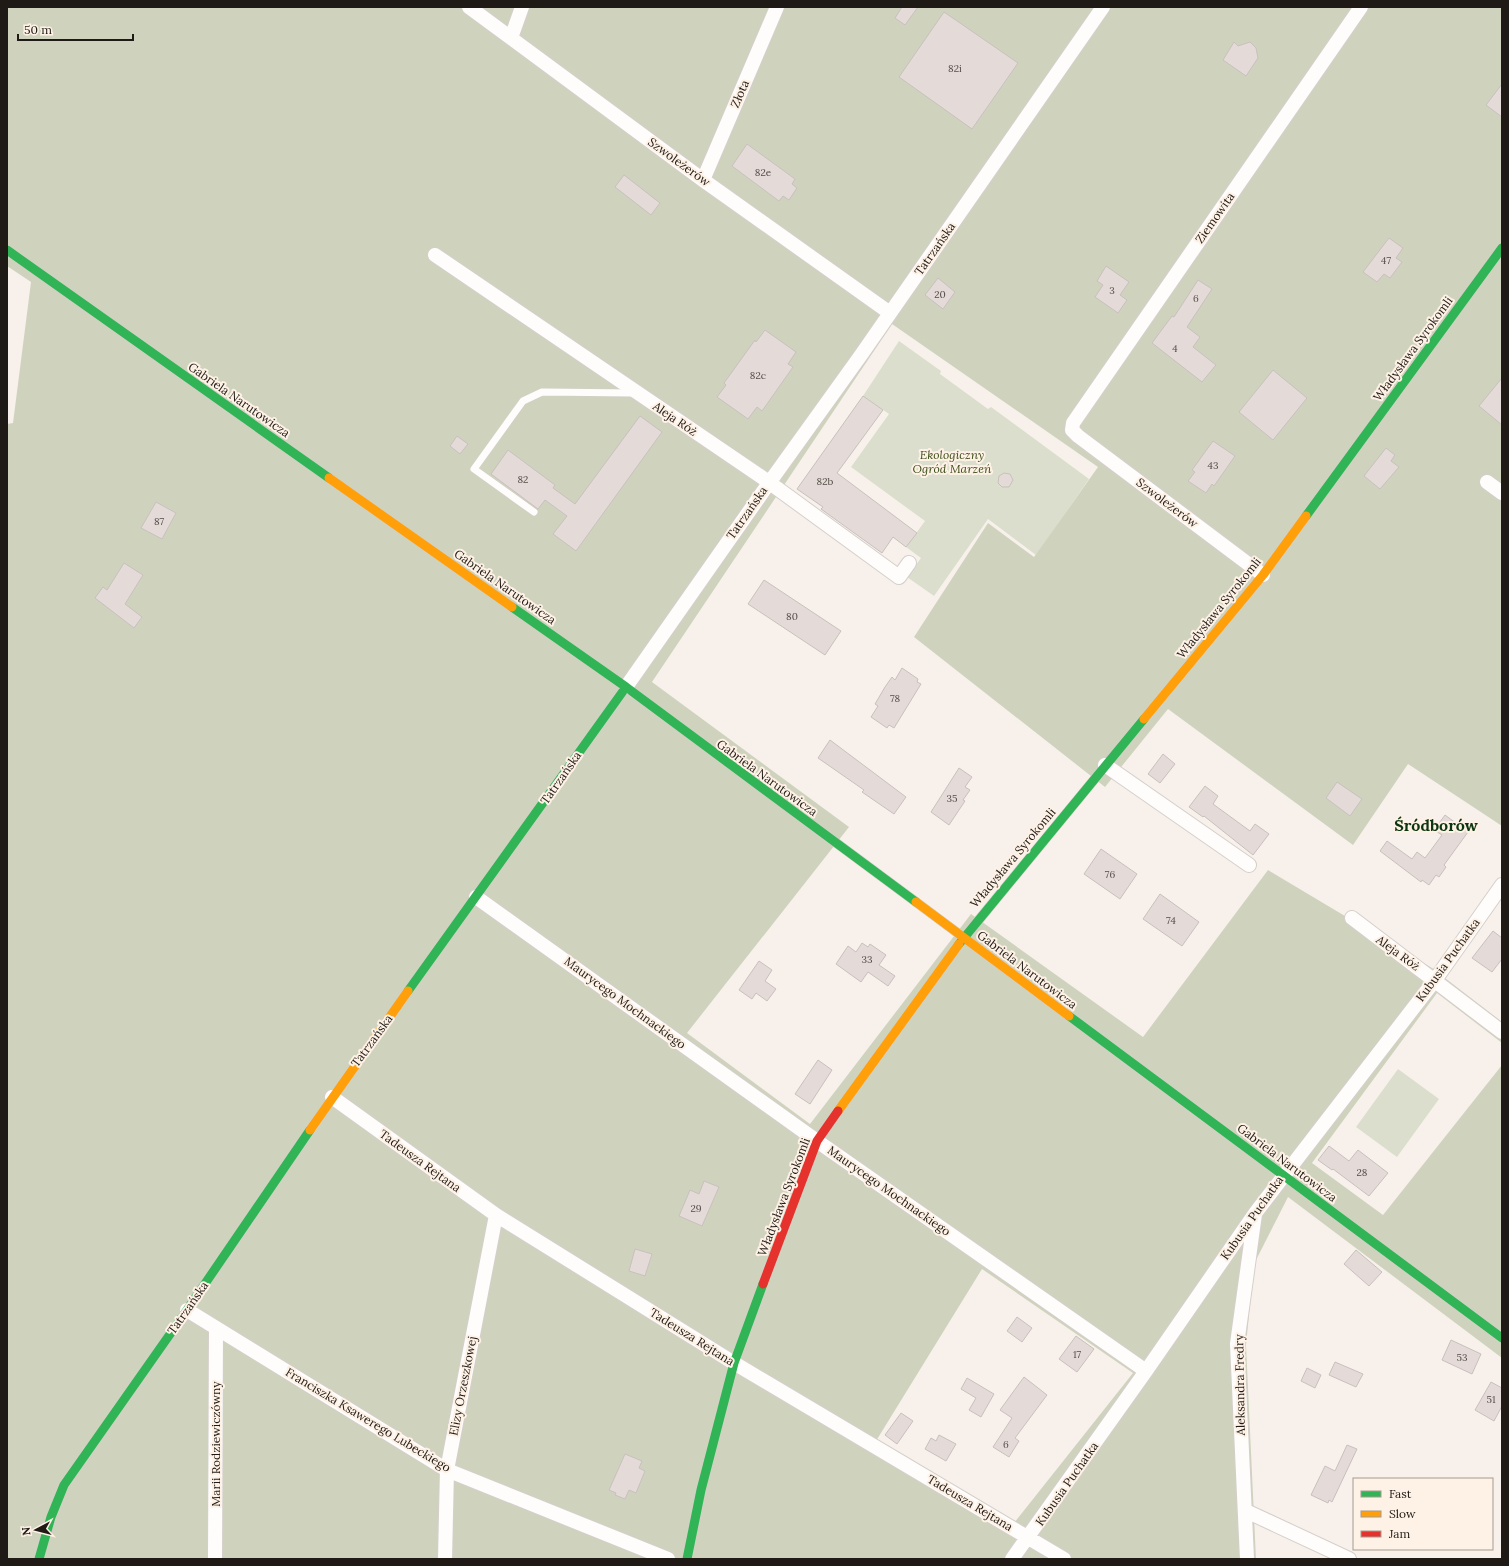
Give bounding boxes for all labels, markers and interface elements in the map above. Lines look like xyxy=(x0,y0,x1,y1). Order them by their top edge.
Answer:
scale bar xyxy=(18,16,133,42)
text: 50 m xyxy=(24,22,52,37)
house number: 82i xyxy=(948,62,962,75)
street label: Złota xyxy=(727,78,752,110)
street label: Szwoleżerów xyxy=(645,134,714,189)
house number: 82e xyxy=(755,166,772,179)
street label: Ziemowita xyxy=(1192,189,1238,246)
street label: Tatrzańska xyxy=(911,219,958,278)
house number: 47 xyxy=(1381,254,1391,267)
house number: 3 xyxy=(1109,284,1115,297)
house number: 20 xyxy=(934,288,946,301)
house number: 6 xyxy=(1193,292,1199,305)
street label: Władysława Syrokomli xyxy=(1370,294,1456,404)
house number: 4 xyxy=(1172,342,1178,355)
street label: Gabriela Narutowicza xyxy=(186,359,293,440)
house number: 82c xyxy=(750,369,766,382)
street label: Aleja Róż xyxy=(649,398,700,439)
park label: Ekologiczny Ogród Marzeń xyxy=(913,447,992,476)
house number: 43 xyxy=(1208,459,1219,472)
house number: 82 xyxy=(518,473,529,486)
house number: 82b xyxy=(817,475,834,488)
street label: Szwoleżerów xyxy=(1133,475,1201,531)
street label: Tatrzańska xyxy=(723,483,770,542)
house number: 87 xyxy=(154,515,165,528)
street label: Gabriela Narutowicza xyxy=(452,546,559,627)
street label: Władysława Syrokomli xyxy=(1173,554,1264,661)
house number: 80 xyxy=(786,610,798,623)
house number: 78 xyxy=(890,692,900,705)
street label: Gabriela Narutowicza xyxy=(714,736,821,819)
street label: Tatrzańska xyxy=(537,748,584,807)
house number: 35 xyxy=(946,792,958,805)
street label: Władysława Syrokomli xyxy=(967,805,1059,911)
district label: Śródborów xyxy=(1394,815,1478,835)
house number: 76 xyxy=(1105,868,1115,881)
house number: 74 xyxy=(1166,914,1177,927)
street label: Kubusia Puchatka xyxy=(1412,915,1483,1004)
street label: Gabriela Narutowicza xyxy=(975,927,1080,1012)
street label: Aleja Róż xyxy=(1373,931,1423,973)
street label: Maurycego Mochnackiego xyxy=(561,953,689,1052)
house number: 33 xyxy=(861,953,873,966)
street label: Tatrzańska xyxy=(348,1012,396,1070)
street label: Gabriela Narutowicza xyxy=(1235,1120,1340,1205)
street label: Tadeusza Rejtana xyxy=(377,1126,464,1195)
street label: Władysława Syrokomli xyxy=(754,1136,813,1258)
street label: Maurycego Mochnackiego xyxy=(825,1142,954,1239)
house number: 28 xyxy=(1357,1166,1368,1179)
street label: Kubusia Puchatka xyxy=(1217,1173,1286,1263)
house number: 29 xyxy=(690,1202,702,1215)
street label: Tatrzańska xyxy=(164,1278,211,1337)
street label: Tadeusza Rejtana xyxy=(647,1304,737,1369)
street label: Aleksandra Fredry xyxy=(1231,1334,1248,1437)
street label: Elizy Orzeszkowej xyxy=(446,1335,480,1437)
house number: 17 xyxy=(1073,1348,1082,1361)
house number: 53 xyxy=(1456,1351,1468,1364)
street label: Franciszka Ksawerego Lubeckiego xyxy=(283,1364,454,1475)
street label: Marii Rodziewiczówny xyxy=(208,1381,223,1507)
house number: 51 xyxy=(1486,1393,1496,1406)
house number: 6 xyxy=(1003,1438,1009,1451)
street label: Kubusia Puchatka xyxy=(1032,1439,1101,1529)
street label: Tadeusza Rejtana xyxy=(925,1471,1016,1534)
legend xyxy=(1353,1478,1493,1550)
text: Fast xyxy=(1389,1486,1412,1501)
text: Slow xyxy=(1389,1506,1416,1521)
north arrow xyxy=(16,1510,56,1550)
text: N xyxy=(19,1526,34,1536)
text: Jam xyxy=(1388,1526,1410,1541)

